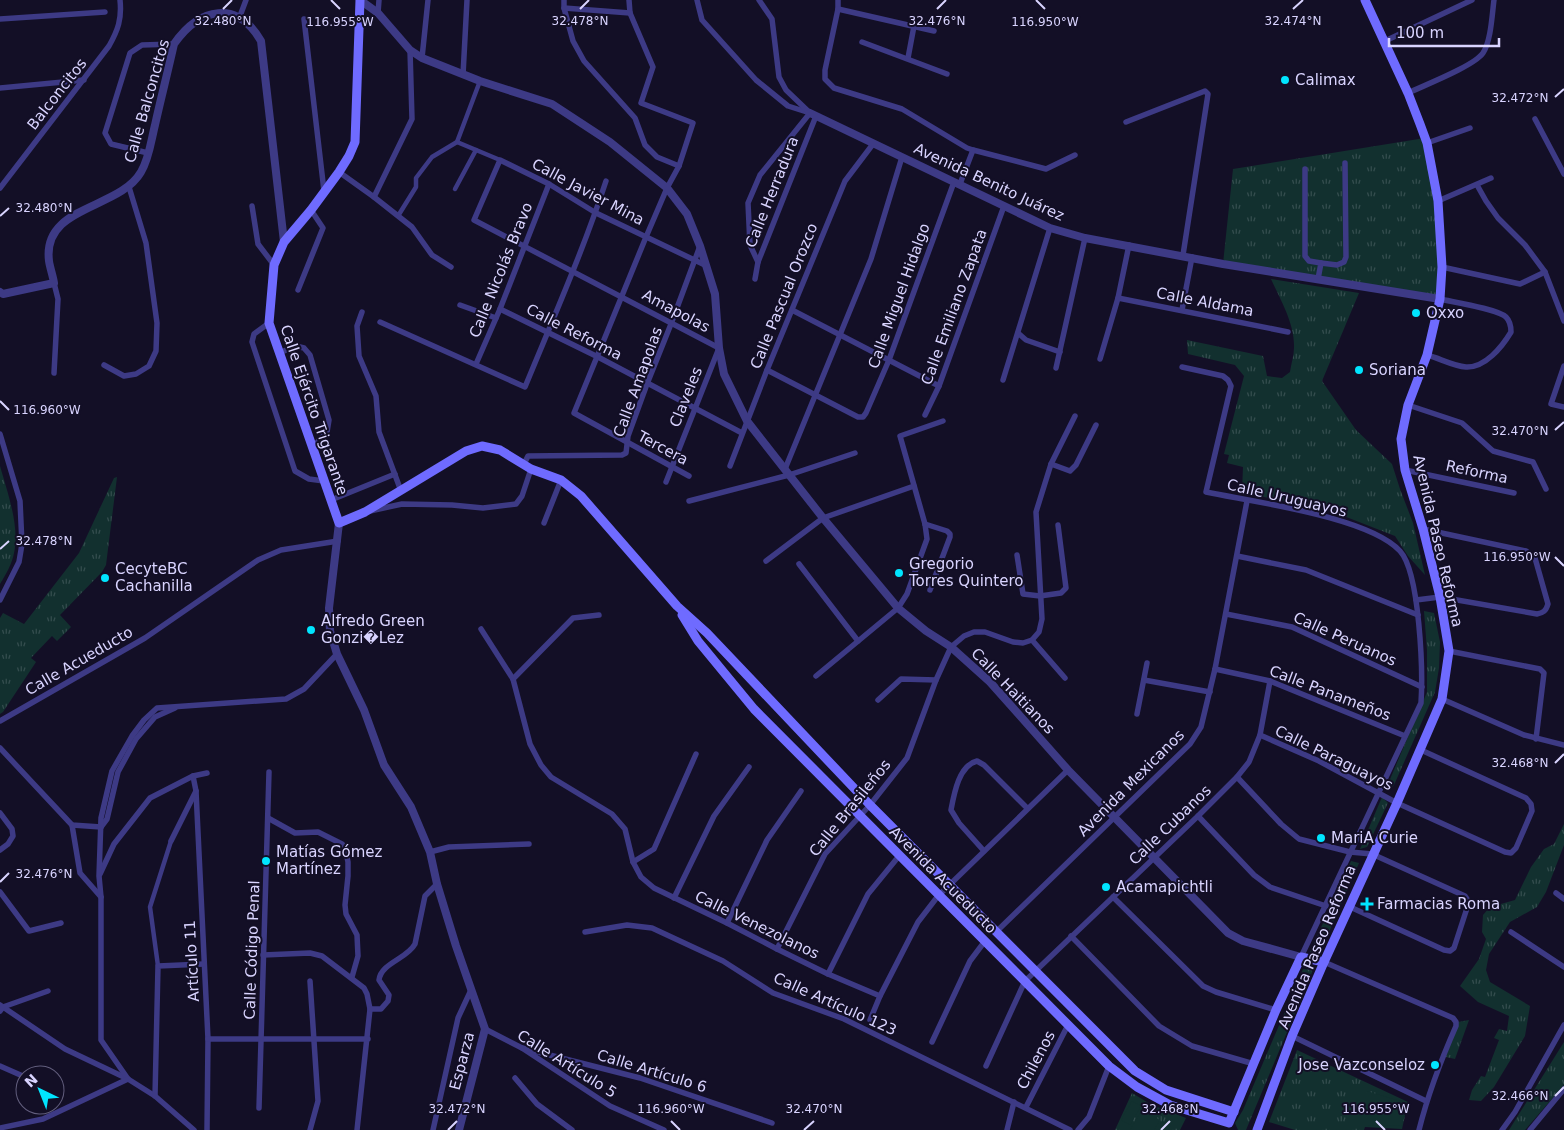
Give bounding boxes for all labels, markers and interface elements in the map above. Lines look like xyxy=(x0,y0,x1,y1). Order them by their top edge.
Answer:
text: 32.480°N xyxy=(195,14,251,28)
text: 32.478°N xyxy=(552,14,608,28)
text: 32.476°N xyxy=(909,14,965,28)
text: 32.474°N xyxy=(1265,14,1321,28)
text: 116.955°W xyxy=(306,15,374,29)
text: 116.950°W xyxy=(1011,15,1079,29)
scale bar xyxy=(1389,15,1499,47)
text: 100 m xyxy=(1396,24,1444,42)
street label: Calle Balconcitos xyxy=(121,37,173,165)
street label: Balconcitos xyxy=(23,54,91,133)
place label: Calimax xyxy=(1295,71,1356,89)
marker: Calimax xyxy=(1279,74,1291,86)
text: 32.472°N xyxy=(1492,91,1548,105)
street label: Calle Herradura xyxy=(742,134,802,250)
street label: Avenida Benito Juárez xyxy=(911,139,1067,225)
street label: Calle Javier Mina xyxy=(529,155,647,229)
street label: Calle Nicolás Bravo xyxy=(466,200,536,340)
text: 32.480°N xyxy=(16,201,72,215)
street label: Calle Pascual Orozco xyxy=(747,221,821,371)
street label: Calle Miguel Hidalgo xyxy=(864,221,934,371)
street label: Calle Emiliano Zapata xyxy=(917,227,991,387)
street label: Calle Aldama xyxy=(1155,284,1255,320)
street label: Amapolas xyxy=(639,286,713,336)
street label: Calle Reforma xyxy=(523,300,625,364)
place label: Oxxo xyxy=(1426,304,1464,322)
marker: Oxxo xyxy=(1410,307,1422,319)
street label: Calle Ejército Trigarante xyxy=(276,322,352,498)
street label: Calle Amapolas xyxy=(610,324,666,440)
place label: Soriana xyxy=(1369,361,1426,379)
street label: Claveles xyxy=(666,364,706,430)
marker: Soriana xyxy=(1353,364,1365,376)
text: 116.960°W xyxy=(13,403,81,417)
text: 32.470°N xyxy=(1492,424,1548,438)
street label: Tercera xyxy=(634,427,691,469)
street label: Avenida Paseo Reforma xyxy=(1409,453,1467,629)
street label: Reforma xyxy=(1444,457,1510,487)
street label: Calle Uruguayos xyxy=(1225,475,1349,521)
text: 32.478°N xyxy=(16,534,72,548)
text: 116.950°W xyxy=(1483,550,1551,564)
place label: Gregorio Torres Quintero xyxy=(908,555,1023,590)
place label: CecyteBC Cachanilla xyxy=(115,560,193,595)
marker: Gregorio Torres Quintero xyxy=(893,567,905,579)
marker: CecyteBC Cachanilla xyxy=(99,572,111,584)
street label: Calle Peruanos xyxy=(1291,608,1400,670)
place label: Alfredo Green Gonzi�Lez xyxy=(321,612,425,647)
street label: Calle Acueducto xyxy=(22,623,136,699)
marker: Alfredo Green Gonzi�Lez xyxy=(305,624,317,636)
street label: Calle Haitianos xyxy=(967,644,1059,738)
street label: Calle Panameños xyxy=(1267,662,1393,725)
street label: Calle Paraguayos xyxy=(1272,722,1396,794)
street label: Avenida Mexicanos xyxy=(1074,726,1188,840)
street label: Calle Brasileños xyxy=(805,756,895,860)
text: 32.468°N xyxy=(1492,756,1548,770)
street label: Calle Cubanos xyxy=(1125,781,1215,869)
street label: Avenida Acueducto xyxy=(886,823,1000,937)
place label: MariA Curie xyxy=(1331,829,1418,847)
marker: MariA Curie xyxy=(1315,832,1327,844)
place label: Matías Gómez Martínez xyxy=(276,843,383,878)
marker: Matías Gómez Martínez xyxy=(260,855,272,867)
street label: Avenida Paseo Reforma xyxy=(1274,862,1360,1032)
text: 32.476°N xyxy=(16,867,72,881)
place label: Acamapichtli xyxy=(1116,878,1213,896)
street label: Calle Código Penal xyxy=(241,880,263,1020)
marker: Acamapichtli xyxy=(1100,881,1112,893)
street label: Calle Venezolanos xyxy=(692,887,822,963)
place label: Farmacias Roma xyxy=(1377,895,1500,913)
marker: Farmacias Roma xyxy=(1361,898,1373,910)
street label: Artículo 11 xyxy=(181,920,203,1002)
street label: Calle Artículo 123 xyxy=(771,969,899,1039)
street label: Calle Artículo 5 xyxy=(514,1026,620,1102)
street label: Chilenos xyxy=(1013,1027,1059,1093)
street label: Esparza xyxy=(446,1030,478,1092)
street label: Calle Artículo 6 xyxy=(595,1046,709,1096)
place label: Jose Vazconseloz xyxy=(1297,1056,1425,1074)
marker: Jose Vazconseloz xyxy=(1429,1059,1441,1071)
north arrow xyxy=(15,1065,65,1115)
text: N xyxy=(21,1071,41,1090)
text: 32.466°N xyxy=(1492,1089,1548,1103)
text: 32.472°N xyxy=(429,1102,485,1116)
text: 116.960°W xyxy=(637,1102,705,1116)
text: 32.470°N xyxy=(786,1102,842,1116)
text: 32.468°N xyxy=(1142,1102,1198,1116)
text: 116.955°W xyxy=(1342,1102,1410,1116)

